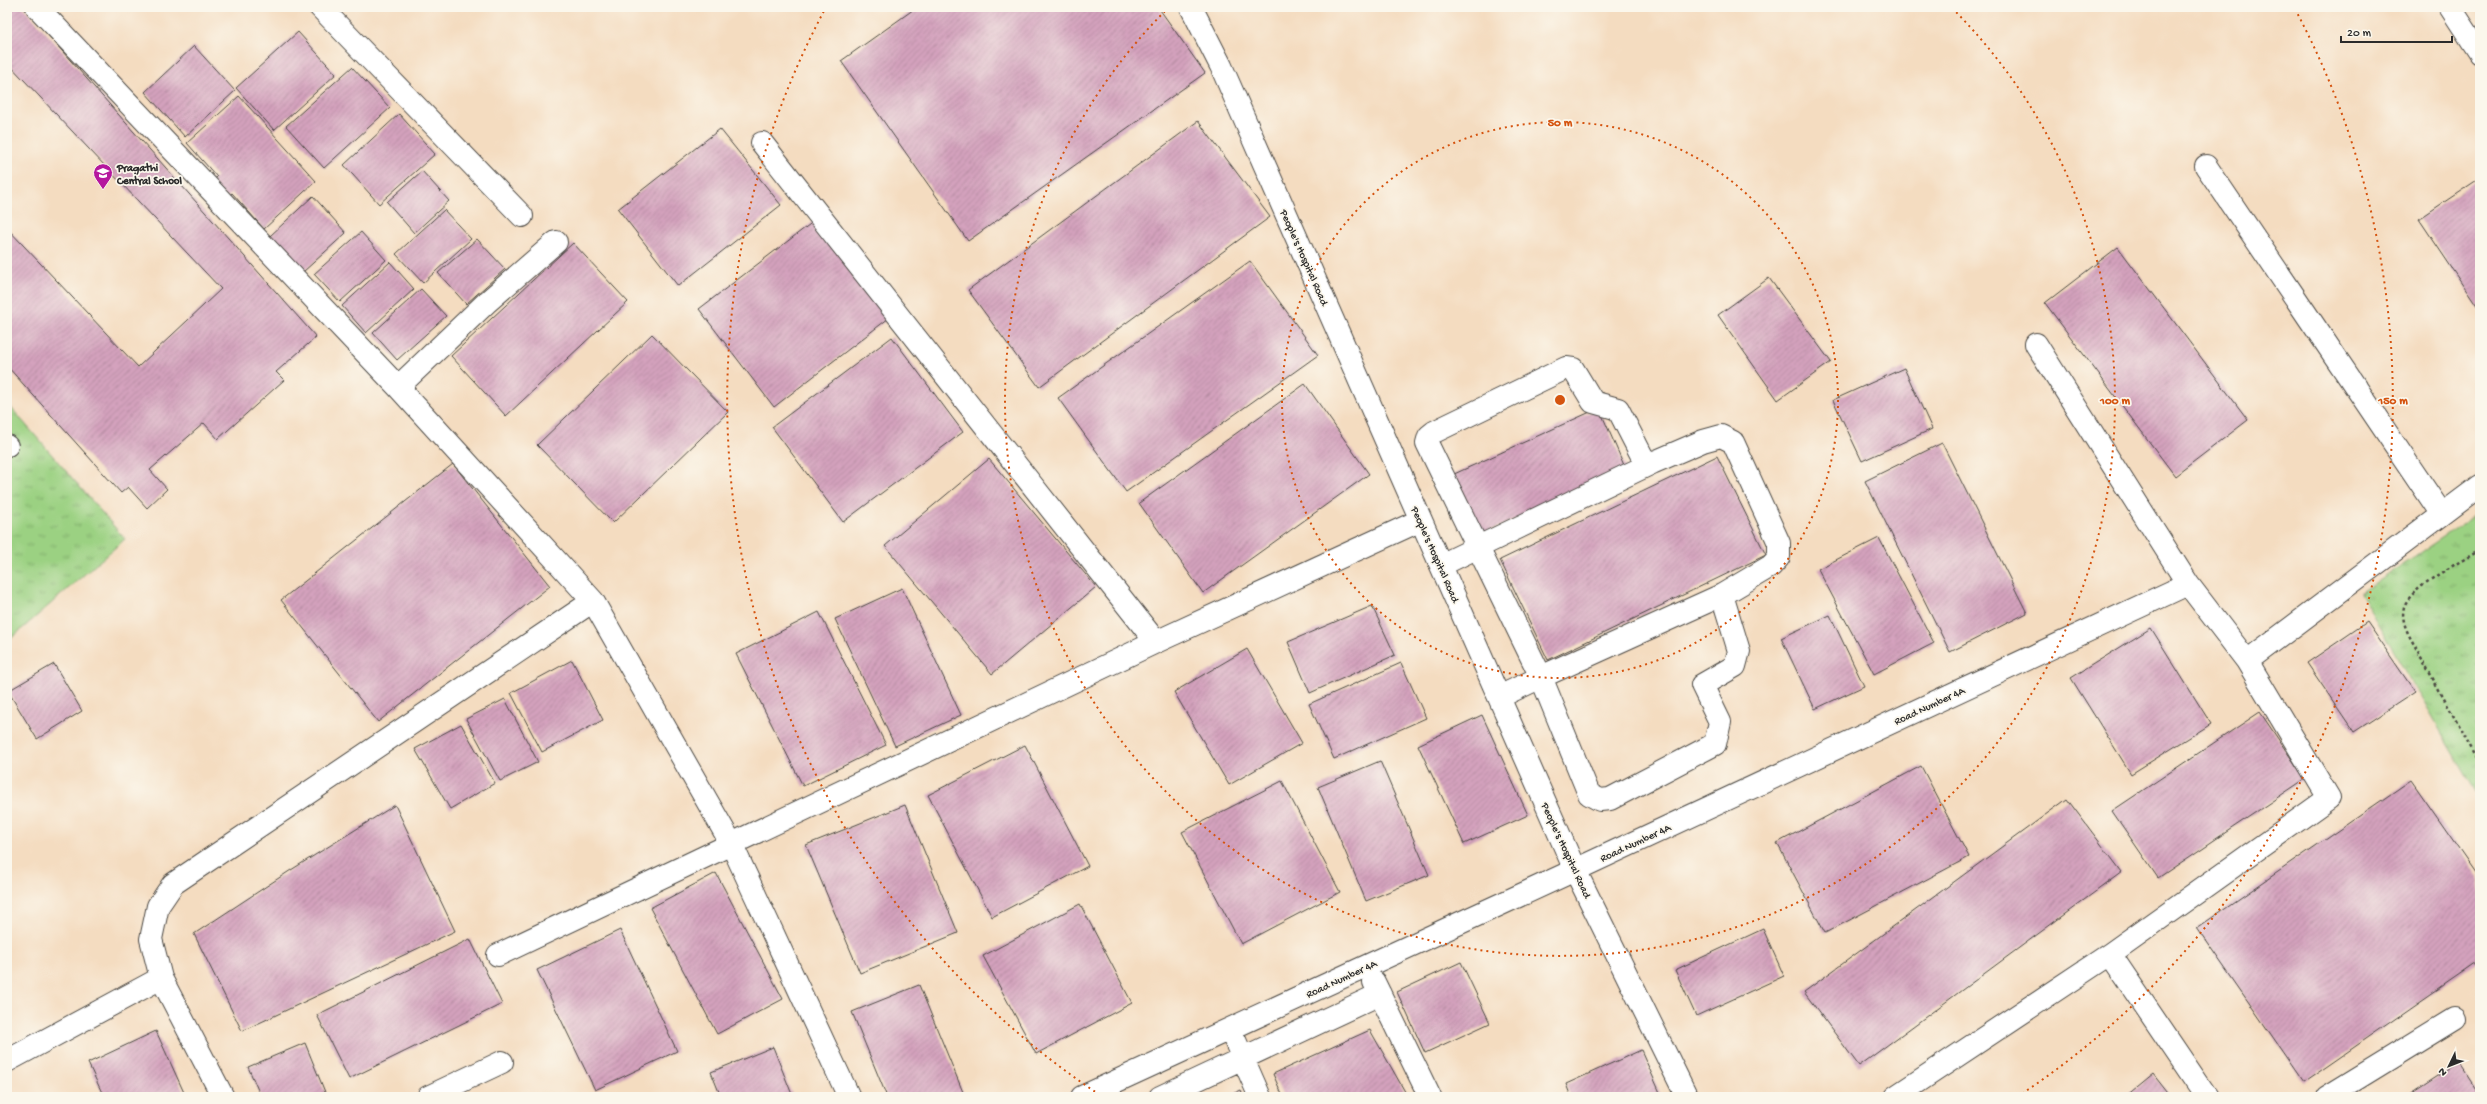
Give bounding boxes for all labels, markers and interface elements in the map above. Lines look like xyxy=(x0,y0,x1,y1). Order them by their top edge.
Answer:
scale bar xyxy=(2341,18,2452,44)
text: 20 m xyxy=(2347,27,2372,41)
text: 50 m xyxy=(1548,117,1573,131)
school or university icon: Pragathi Central School xyxy=(92,162,114,190)
place label: Pragathi Central School xyxy=(116,162,183,188)
street label: People's Hospital Road xyxy=(1276,207,1330,309)
centre of rings xyxy=(1553,393,1567,407)
text: 100 m xyxy=(2099,395,2130,409)
text: 150 m xyxy=(2377,395,2408,409)
street label: People's Hospital Road xyxy=(1407,504,1461,606)
street label: Road Number 4A xyxy=(1893,685,1967,728)
street label: People's Hospital Road xyxy=(1537,800,1593,902)
street label: Road Number 4A xyxy=(1599,822,1673,865)
street label: Road Number 4A xyxy=(1305,958,1379,1001)
north arrow xyxy=(2429,1046,2469,1086)
text: N xyxy=(2436,1065,2450,1078)

